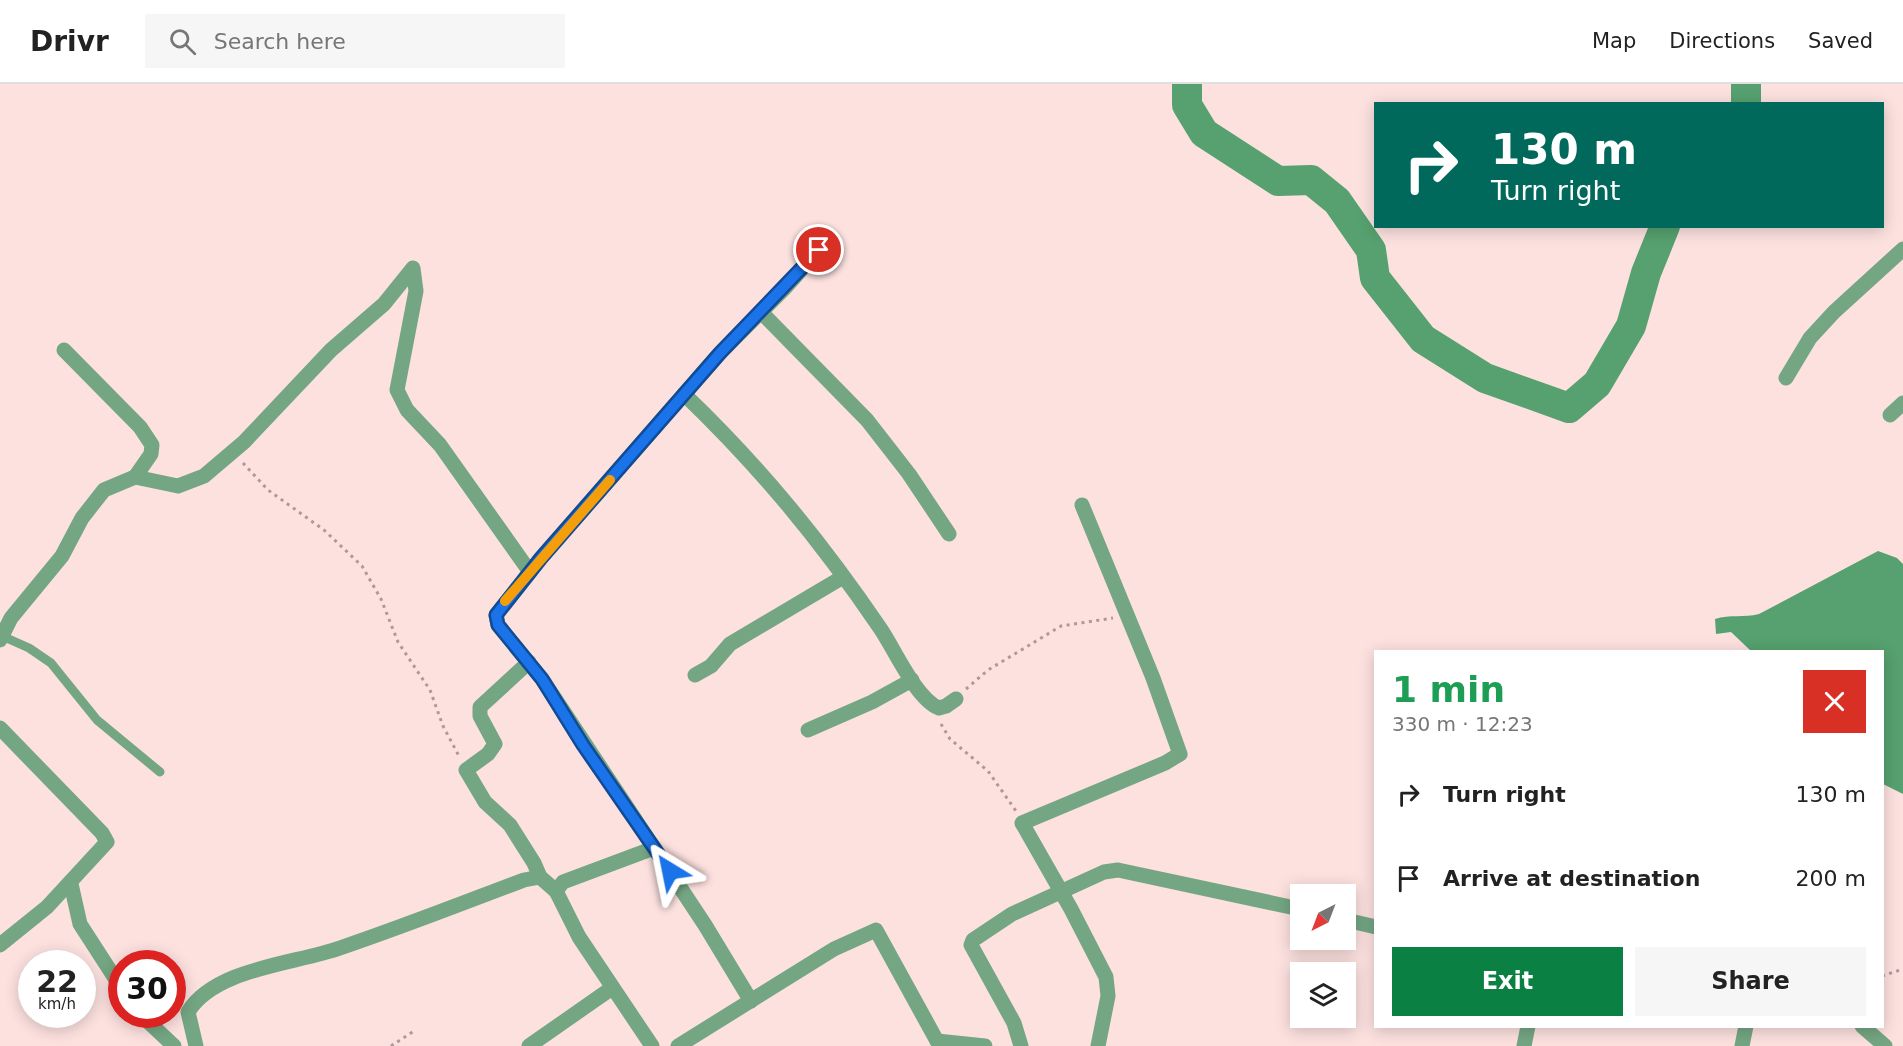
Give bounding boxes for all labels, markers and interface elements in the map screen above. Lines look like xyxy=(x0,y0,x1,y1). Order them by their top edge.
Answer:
search box xyxy=(145,14,565,68)
text: Drivr xyxy=(30,25,109,58)
icon: search xyxy=(166,25,199,58)
text: Search here xyxy=(214,29,346,54)
text: Map xyxy=(1592,29,1636,53)
text: Directions xyxy=(1669,29,1775,53)
text: Saved xyxy=(1808,29,1873,53)
text: 130 m xyxy=(1491,125,1637,174)
icon: right xyxy=(1392,126,1470,204)
text: Turn right xyxy=(1491,175,1620,206)
pin xyxy=(793,224,844,275)
icon: arrive xyxy=(802,233,835,266)
text: 1 min xyxy=(1392,669,1505,710)
button: close xyxy=(1803,670,1866,733)
text: 330 m · 12:23 xyxy=(1392,712,1533,736)
icon: right xyxy=(1392,778,1425,811)
text: Turn right xyxy=(1443,782,1566,807)
text: 130 m xyxy=(1796,782,1866,807)
position arrow xyxy=(638,839,702,903)
icon: arrive xyxy=(1392,862,1425,895)
text: Arrive at destination xyxy=(1443,866,1700,891)
text: 200 m xyxy=(1796,866,1866,891)
north arrow xyxy=(1290,884,1356,950)
map controls xyxy=(1290,884,1356,1028)
button: Exit xyxy=(1392,947,1623,1016)
button: Share xyxy=(1635,947,1866,1016)
speed limit sign: 30 xyxy=(108,950,186,1028)
button: layers xyxy=(1290,962,1356,1028)
text: 22 xyxy=(36,964,78,999)
text: km/h xyxy=(38,995,76,1013)

